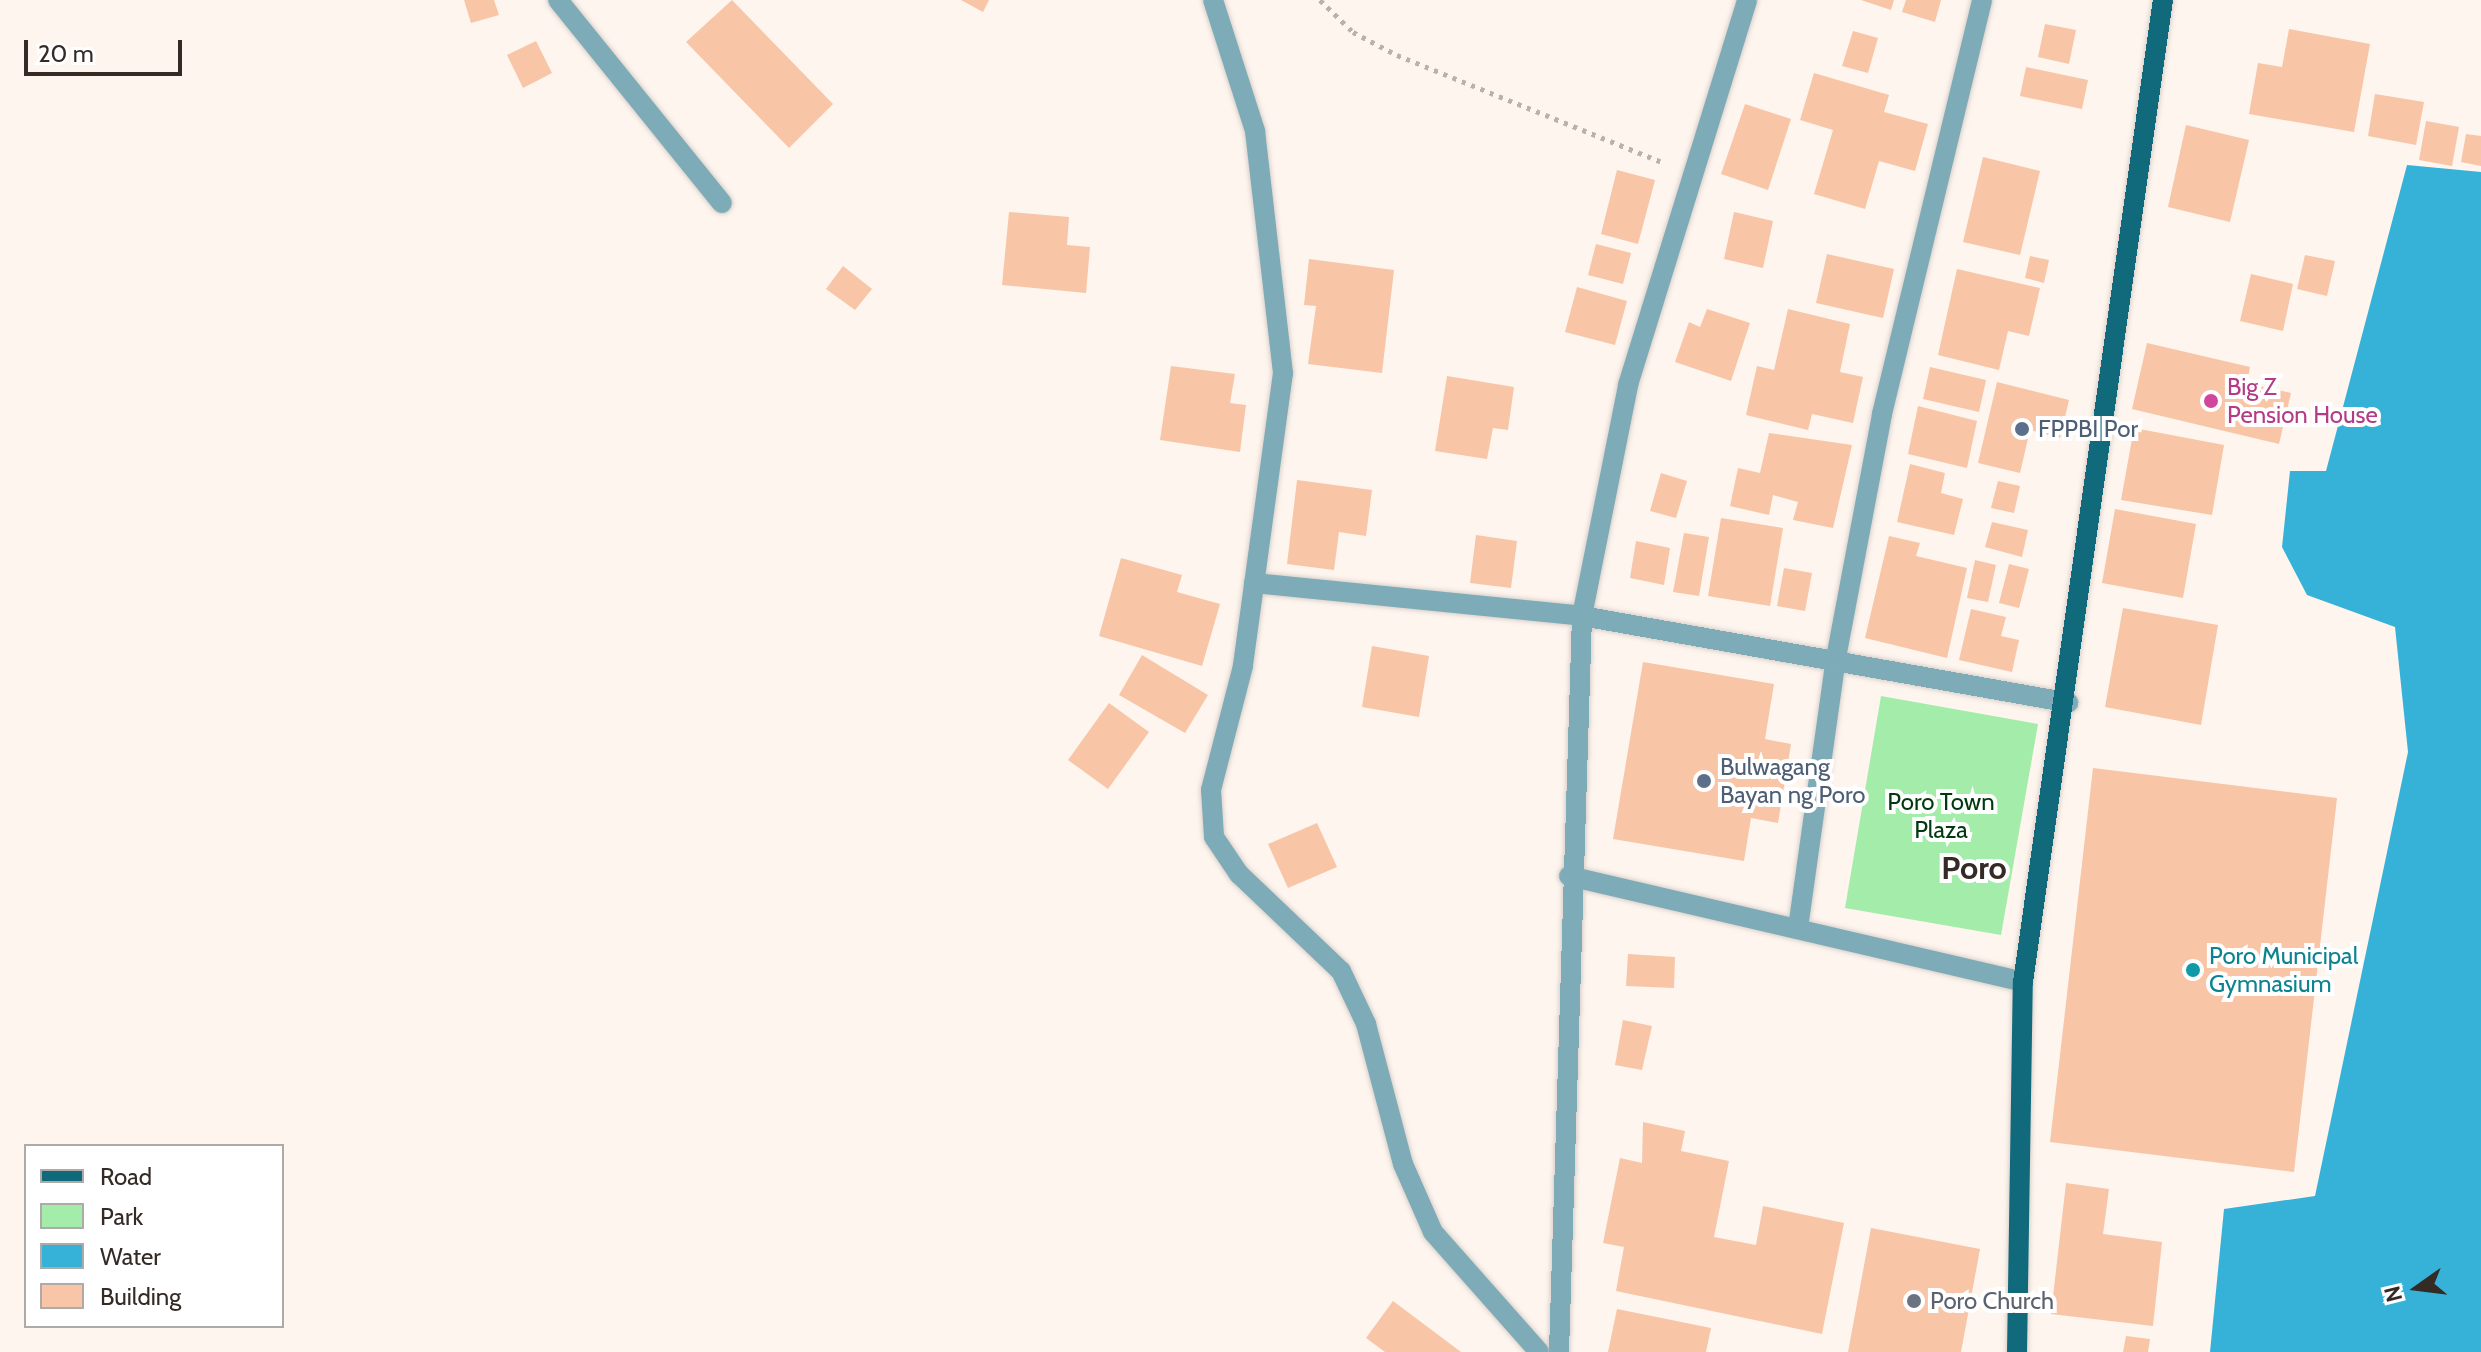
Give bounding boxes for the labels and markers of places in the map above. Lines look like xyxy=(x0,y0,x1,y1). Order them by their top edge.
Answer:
place label: Big Z Pension House xyxy=(2227,373,2378,429)
marker: Big Z Pension House xyxy=(2202,392,2220,410)
place label: FPPBI Por xyxy=(2038,415,2138,443)
marker: FPPBI Por xyxy=(2013,420,2031,438)
place label: Bulwagang Bayan ng Poro xyxy=(1720,753,1866,809)
marker: Bulwagang Bayan ng Poro xyxy=(1695,772,1713,790)
place label: Poro Municipal Gymnasium xyxy=(2209,942,2358,998)
marker: Poro Municipal Gymnasium xyxy=(2184,961,2202,979)
place label: Poro Church xyxy=(1930,1287,2054,1315)
marker: Poro Church xyxy=(1905,1292,1923,1310)

